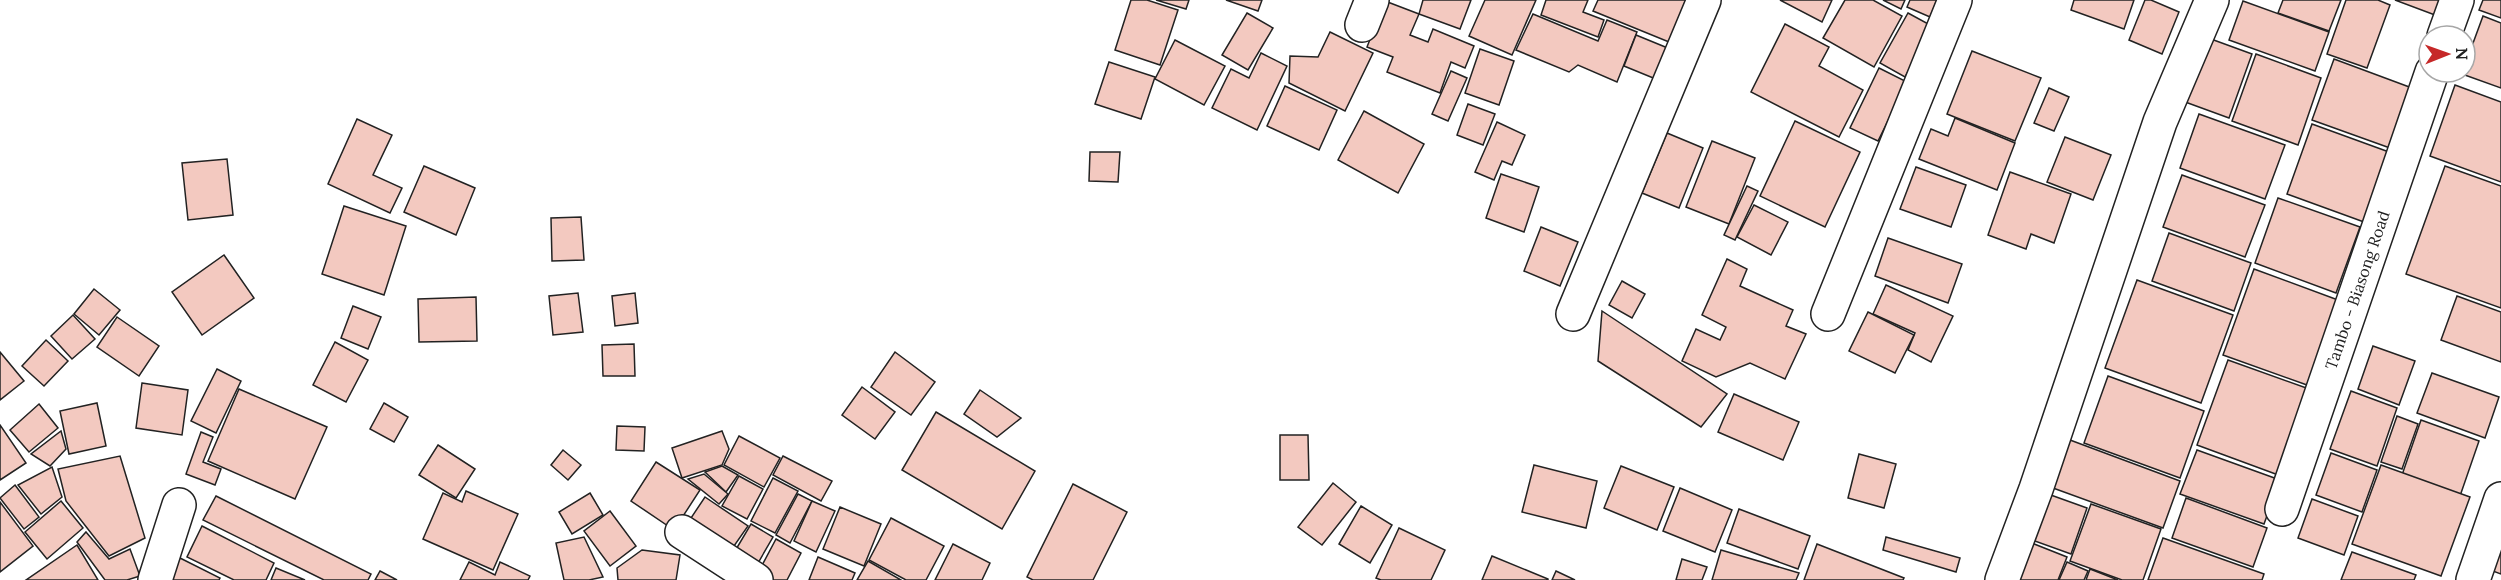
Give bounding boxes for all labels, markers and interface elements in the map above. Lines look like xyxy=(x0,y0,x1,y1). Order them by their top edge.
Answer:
north arrow xyxy=(2417,24,2477,84)
text: N xyxy=(2452,47,2472,60)
street label: Tambo - Biasong Road xyxy=(2320,208,2394,372)

